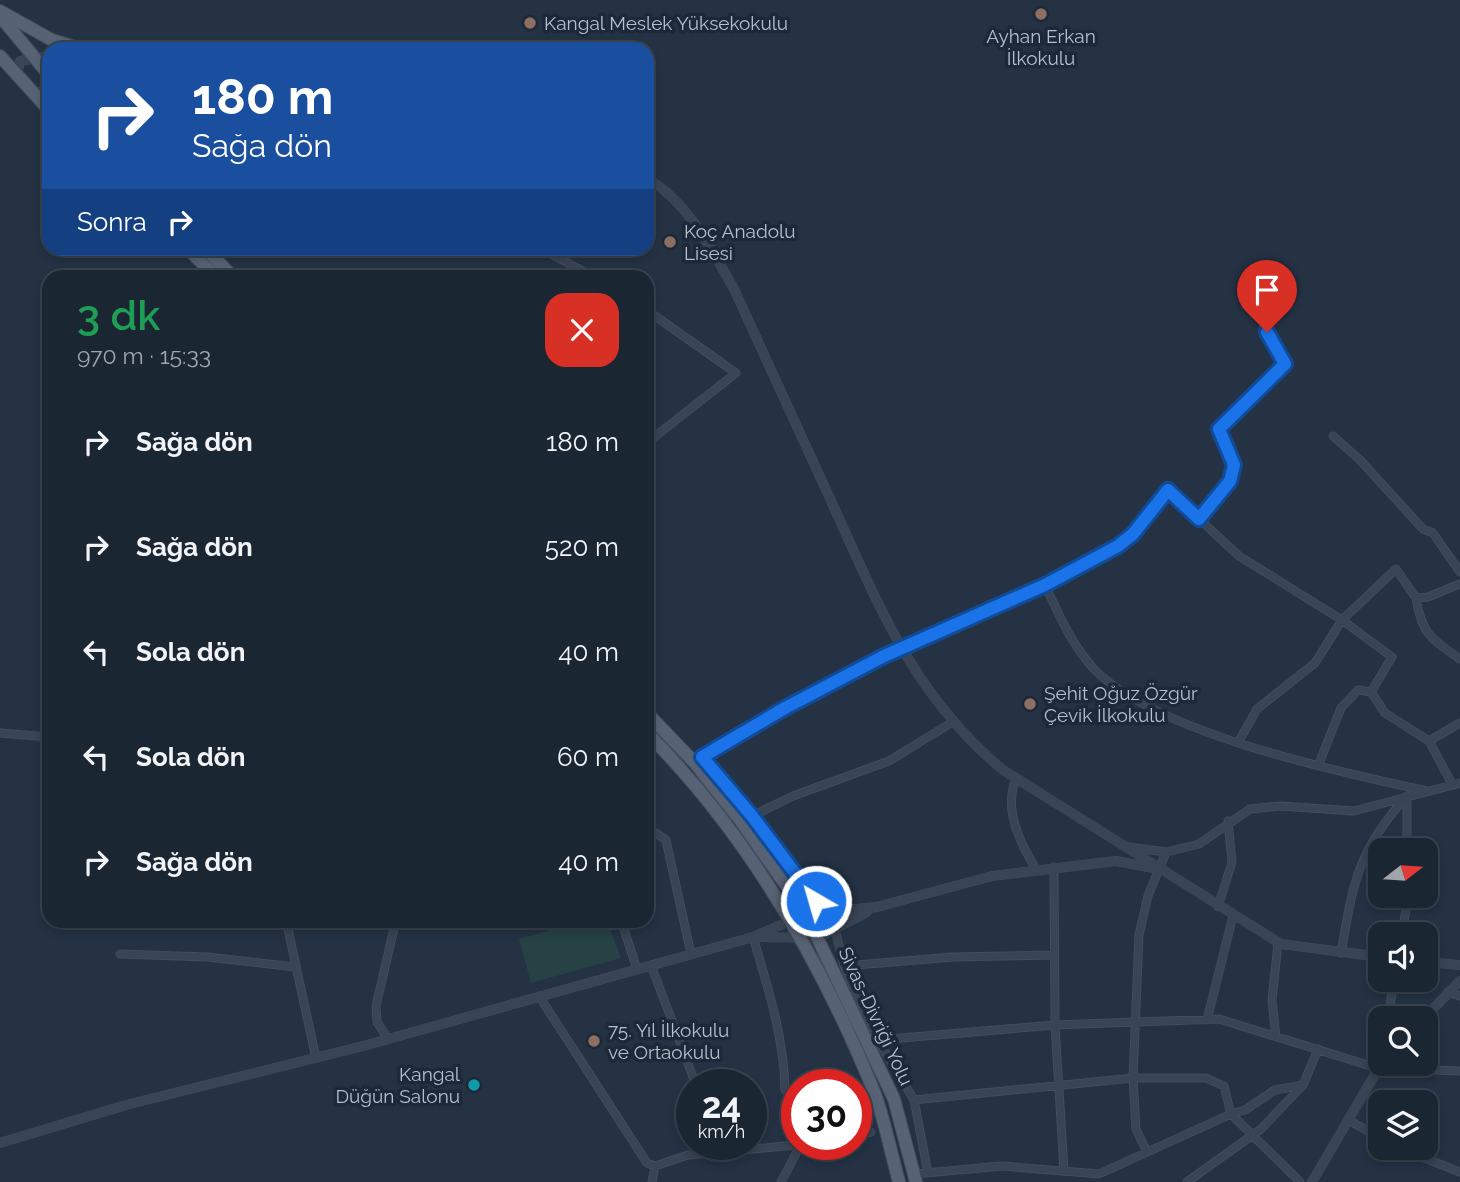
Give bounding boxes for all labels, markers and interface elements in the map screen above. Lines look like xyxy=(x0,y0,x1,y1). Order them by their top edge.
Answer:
marker: Ayhan Erkan İlkokulu xyxy=(1033,6,1049,22)
place label: Kangal Meslek Yüksekokulu xyxy=(544,12,788,34)
marker: Kangal Meslek Yüksekokulu xyxy=(522,15,538,31)
place label: Ayhan Erkan İlkokulu xyxy=(986,25,1096,69)
text: 180 m xyxy=(192,68,333,125)
icon: right xyxy=(77,70,168,161)
text: Sağa dön xyxy=(192,127,332,164)
icon: right xyxy=(161,203,199,241)
text: Sonra xyxy=(77,207,147,237)
place label: Koç Anadolu Lisesi xyxy=(684,220,795,264)
marker: Koç Anadolu Lisesi xyxy=(662,234,678,250)
pin xyxy=(1237,260,1297,332)
icon: arrive xyxy=(1248,271,1286,309)
text: 3 dk xyxy=(77,291,160,340)
button: close xyxy=(545,293,619,367)
text: 970 m · 15:33 xyxy=(77,342,211,369)
icon: right xyxy=(77,423,115,461)
text: Sağa dön xyxy=(136,427,253,457)
text: 180 m xyxy=(546,427,619,457)
icon: right xyxy=(77,528,115,566)
text: Sağa dön xyxy=(136,532,253,562)
text: 520 m xyxy=(545,532,619,562)
icon: left xyxy=(77,633,115,671)
text: Sola dön xyxy=(136,637,245,667)
text: 40 m xyxy=(558,637,619,667)
place label: Şehit Oğuz Özgür Çevik İlkokulu xyxy=(1044,682,1198,726)
marker: Şehit Oğuz Özgür Çevik İlkokulu xyxy=(1022,696,1038,712)
icon: left xyxy=(77,738,115,776)
text: Sola dön xyxy=(136,742,245,772)
text: 60 m xyxy=(557,742,619,772)
north arrow xyxy=(1368,838,1438,908)
map controls xyxy=(1368,838,1438,1160)
icon: right xyxy=(77,843,115,881)
text: Sağa dön xyxy=(136,847,253,877)
text: 40 m xyxy=(558,847,619,877)
position arrow xyxy=(779,864,853,938)
button: sound xyxy=(1368,922,1438,992)
street label: Sivas-Divriği Yolu xyxy=(834,943,918,1089)
button: search xyxy=(1368,1006,1438,1076)
place label: 75. Yıl İlkokulu ve Ortaokulu xyxy=(608,1019,729,1063)
marker: 75. Yıl İlkokulu ve Ortaokulu xyxy=(586,1033,602,1049)
place label: Kangal Düğün Salonu xyxy=(335,1063,461,1107)
speed limit sign: 30 xyxy=(781,1069,872,1160)
marker: Kangal Düğün Salonu xyxy=(466,1077,482,1093)
text: 24 xyxy=(702,1085,741,1126)
button: layers xyxy=(1368,1090,1438,1160)
text: km/h xyxy=(698,1121,745,1142)

